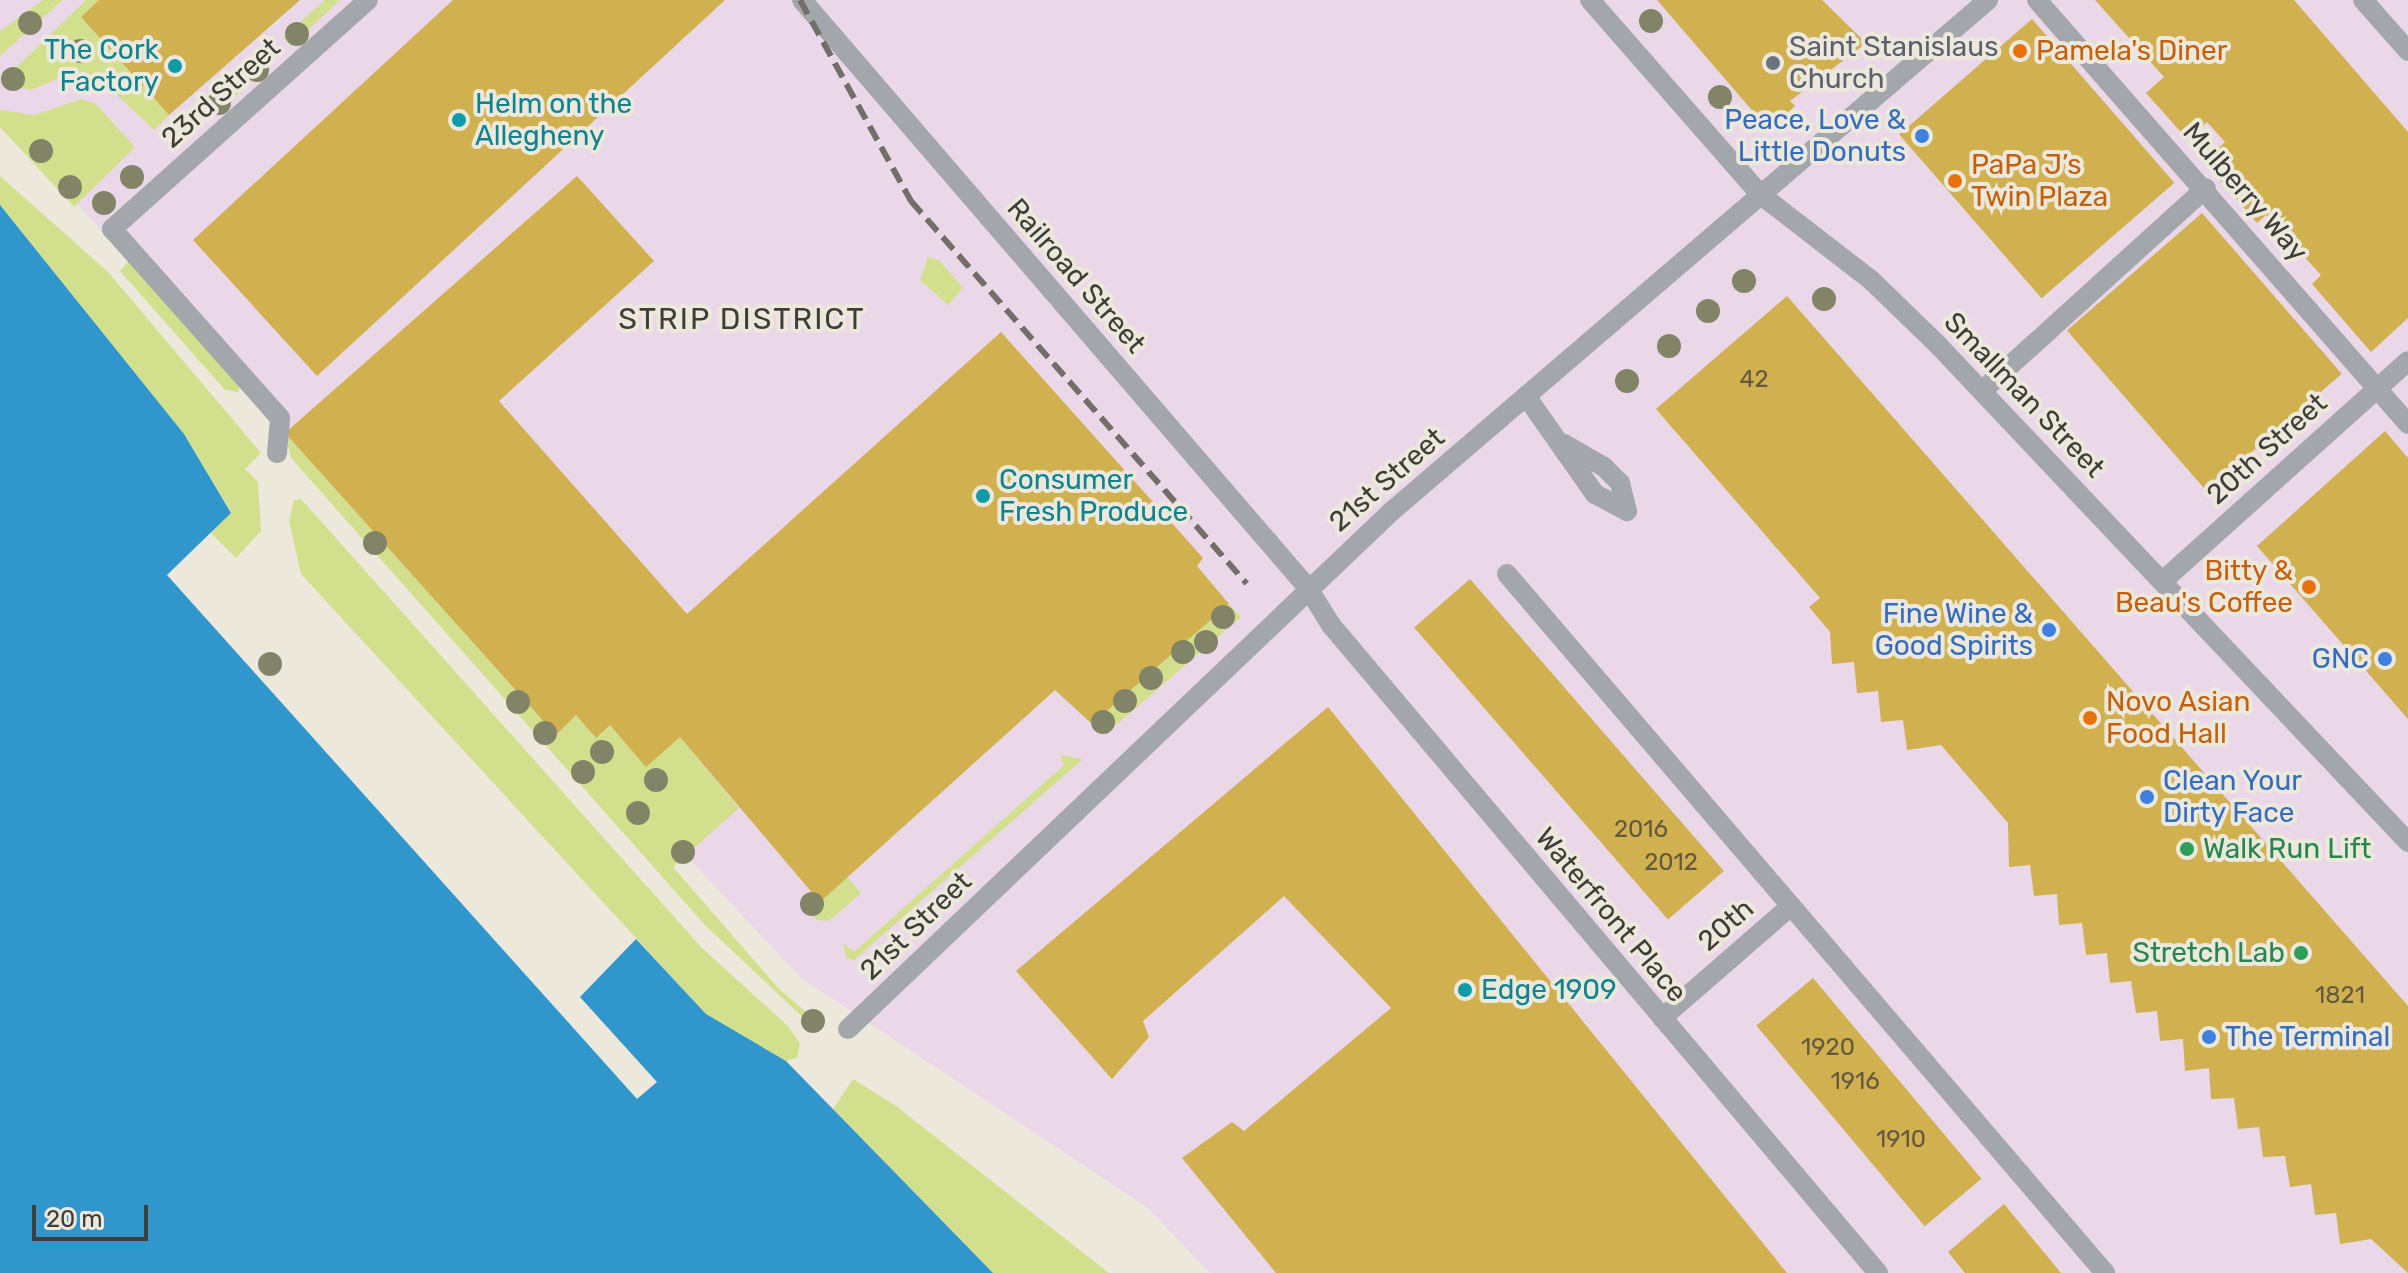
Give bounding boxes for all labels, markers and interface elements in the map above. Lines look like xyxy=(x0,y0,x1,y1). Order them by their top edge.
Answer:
place label: Saint Stanislaus Church xyxy=(1789,30,1998,96)
street label: 23rd Street xyxy=(155,31,287,155)
place label: The Cork Factory xyxy=(44,33,159,99)
place label: Pamela's Diner xyxy=(2036,34,2227,68)
marker: Pamela's Diner xyxy=(2011,42,2029,60)
marker: Saint Stanislaus Church xyxy=(1764,54,1782,72)
marker: The Cork Factory xyxy=(166,57,184,75)
place label: Helm on the Allegheny xyxy=(475,87,633,153)
place label: Peace, Love & Little Donuts xyxy=(1724,103,1906,169)
marker: Helm on the Allegheny xyxy=(450,111,468,129)
street label: Mulberry Way xyxy=(2175,115,2315,269)
marker: Peace, Love & Little Donuts xyxy=(1913,127,1931,145)
place label: PaPa J’s Twin Plaza xyxy=(1971,148,2108,214)
marker: PaPa J’s Twin Plaza xyxy=(1946,172,1964,190)
street label: Railroad Street xyxy=(1000,192,1152,360)
district label: STRIP DISTRICT xyxy=(618,301,866,337)
street label: Smallman Street xyxy=(1937,305,2111,485)
house number: 42 xyxy=(1740,366,1768,394)
street label: 20th Street xyxy=(2200,386,2334,512)
street label: 21st Street xyxy=(1323,421,1451,539)
place label: Consumer Fresh Produce xyxy=(999,463,1188,529)
marker: Consumer Fresh Produce xyxy=(974,487,992,505)
place label: Bitty & Beau's Coffee xyxy=(2115,554,2293,620)
marker: Bitty & Beau's Coffee xyxy=(2300,578,2318,596)
place label: Fine Wine & Good Spirits xyxy=(1875,597,2033,663)
marker: Fine Wine & Good Spirits xyxy=(2040,621,2058,639)
place label: GNC xyxy=(2312,642,2369,676)
marker: GNC xyxy=(2376,650,2394,668)
place label: Novo Asian Food Hall xyxy=(2106,685,2251,751)
marker: Novo Asian Food Hall xyxy=(2081,709,2099,727)
place label: Clean Your Dirty Face xyxy=(2163,764,2303,830)
marker: Clean Your Dirty Face xyxy=(2138,788,2156,806)
house number: 2016 xyxy=(1614,816,1668,844)
street label: Waterfront Place xyxy=(1528,821,1694,1009)
place label: Walk Run Lift xyxy=(2203,832,2372,866)
marker: Walk Run Lift xyxy=(2178,840,2196,858)
house number: 2012 xyxy=(1644,849,1698,877)
street label: 21st Street xyxy=(853,865,979,987)
street label: 20th xyxy=(1692,892,1760,958)
place label: Stretch Lab xyxy=(2132,936,2285,970)
marker: Stretch Lab xyxy=(2292,944,2310,962)
place label: Edge 1909 xyxy=(1481,973,1617,1007)
marker: Edge 1909 xyxy=(1456,981,1474,999)
house number: 1821 xyxy=(2315,982,2365,1010)
place label: The Terminal xyxy=(2225,1020,2391,1054)
marker: The Terminal xyxy=(2200,1028,2218,1046)
house number: 1920 xyxy=(1801,1034,1855,1062)
house number: 1916 xyxy=(1830,1068,1880,1096)
house number: 1910 xyxy=(1876,1126,1926,1154)
scale bar xyxy=(36,1189,152,1239)
text: 20 m xyxy=(46,1205,103,1233)

